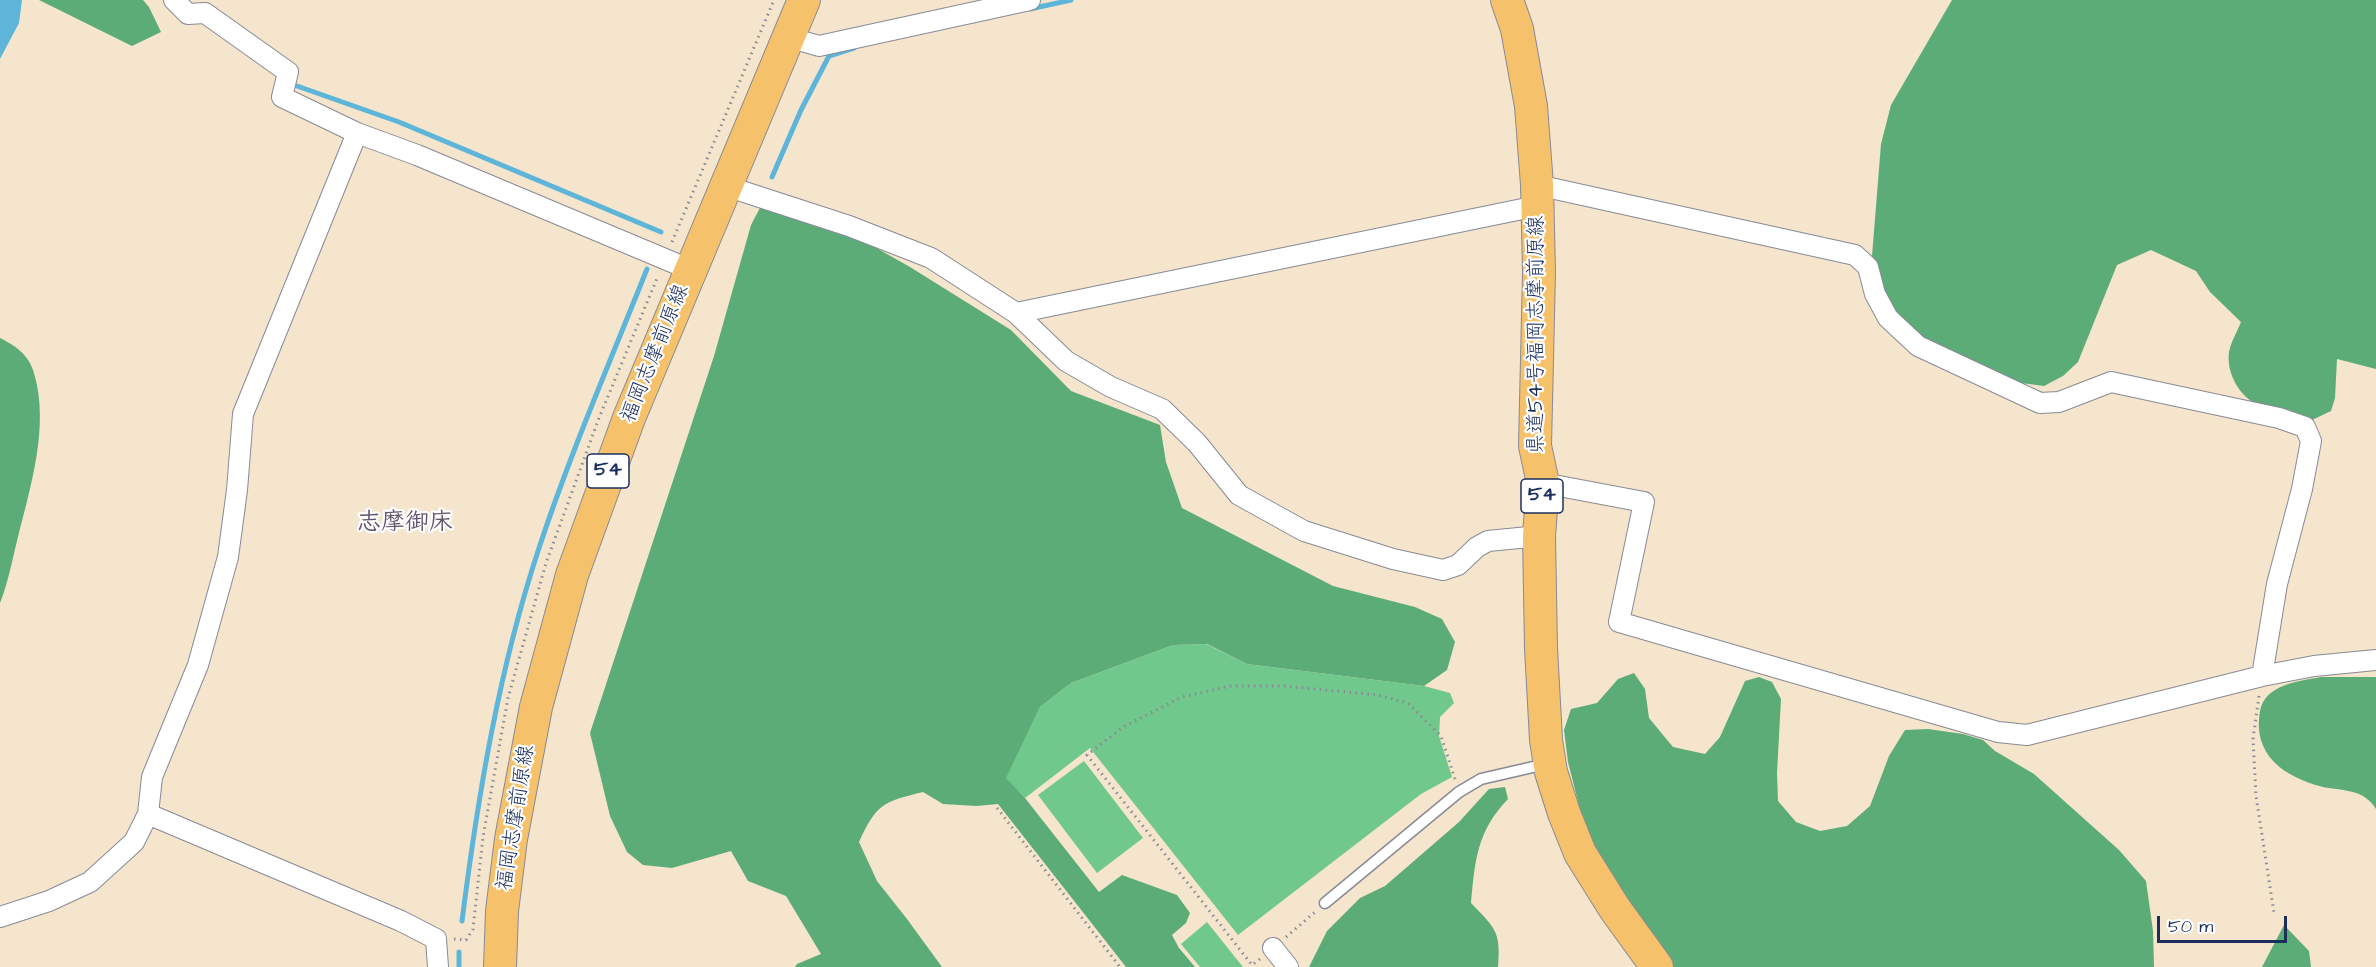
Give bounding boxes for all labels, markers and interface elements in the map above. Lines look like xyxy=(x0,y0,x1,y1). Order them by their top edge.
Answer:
street label: 県道54号福岡志摩前原線 xyxy=(1525,215,1551,455)
street label: 福岡志摩前原線 xyxy=(617,281,695,427)
road number: 54 xyxy=(587,454,629,488)
road number: 54 xyxy=(1521,479,1563,513)
district label: 志摩御床 xyxy=(357,510,453,538)
street label: 福岡志摩前原線 xyxy=(493,743,541,893)
scale bar xyxy=(2160,904,2290,942)
text: 50 m xyxy=(2168,914,2213,939)

